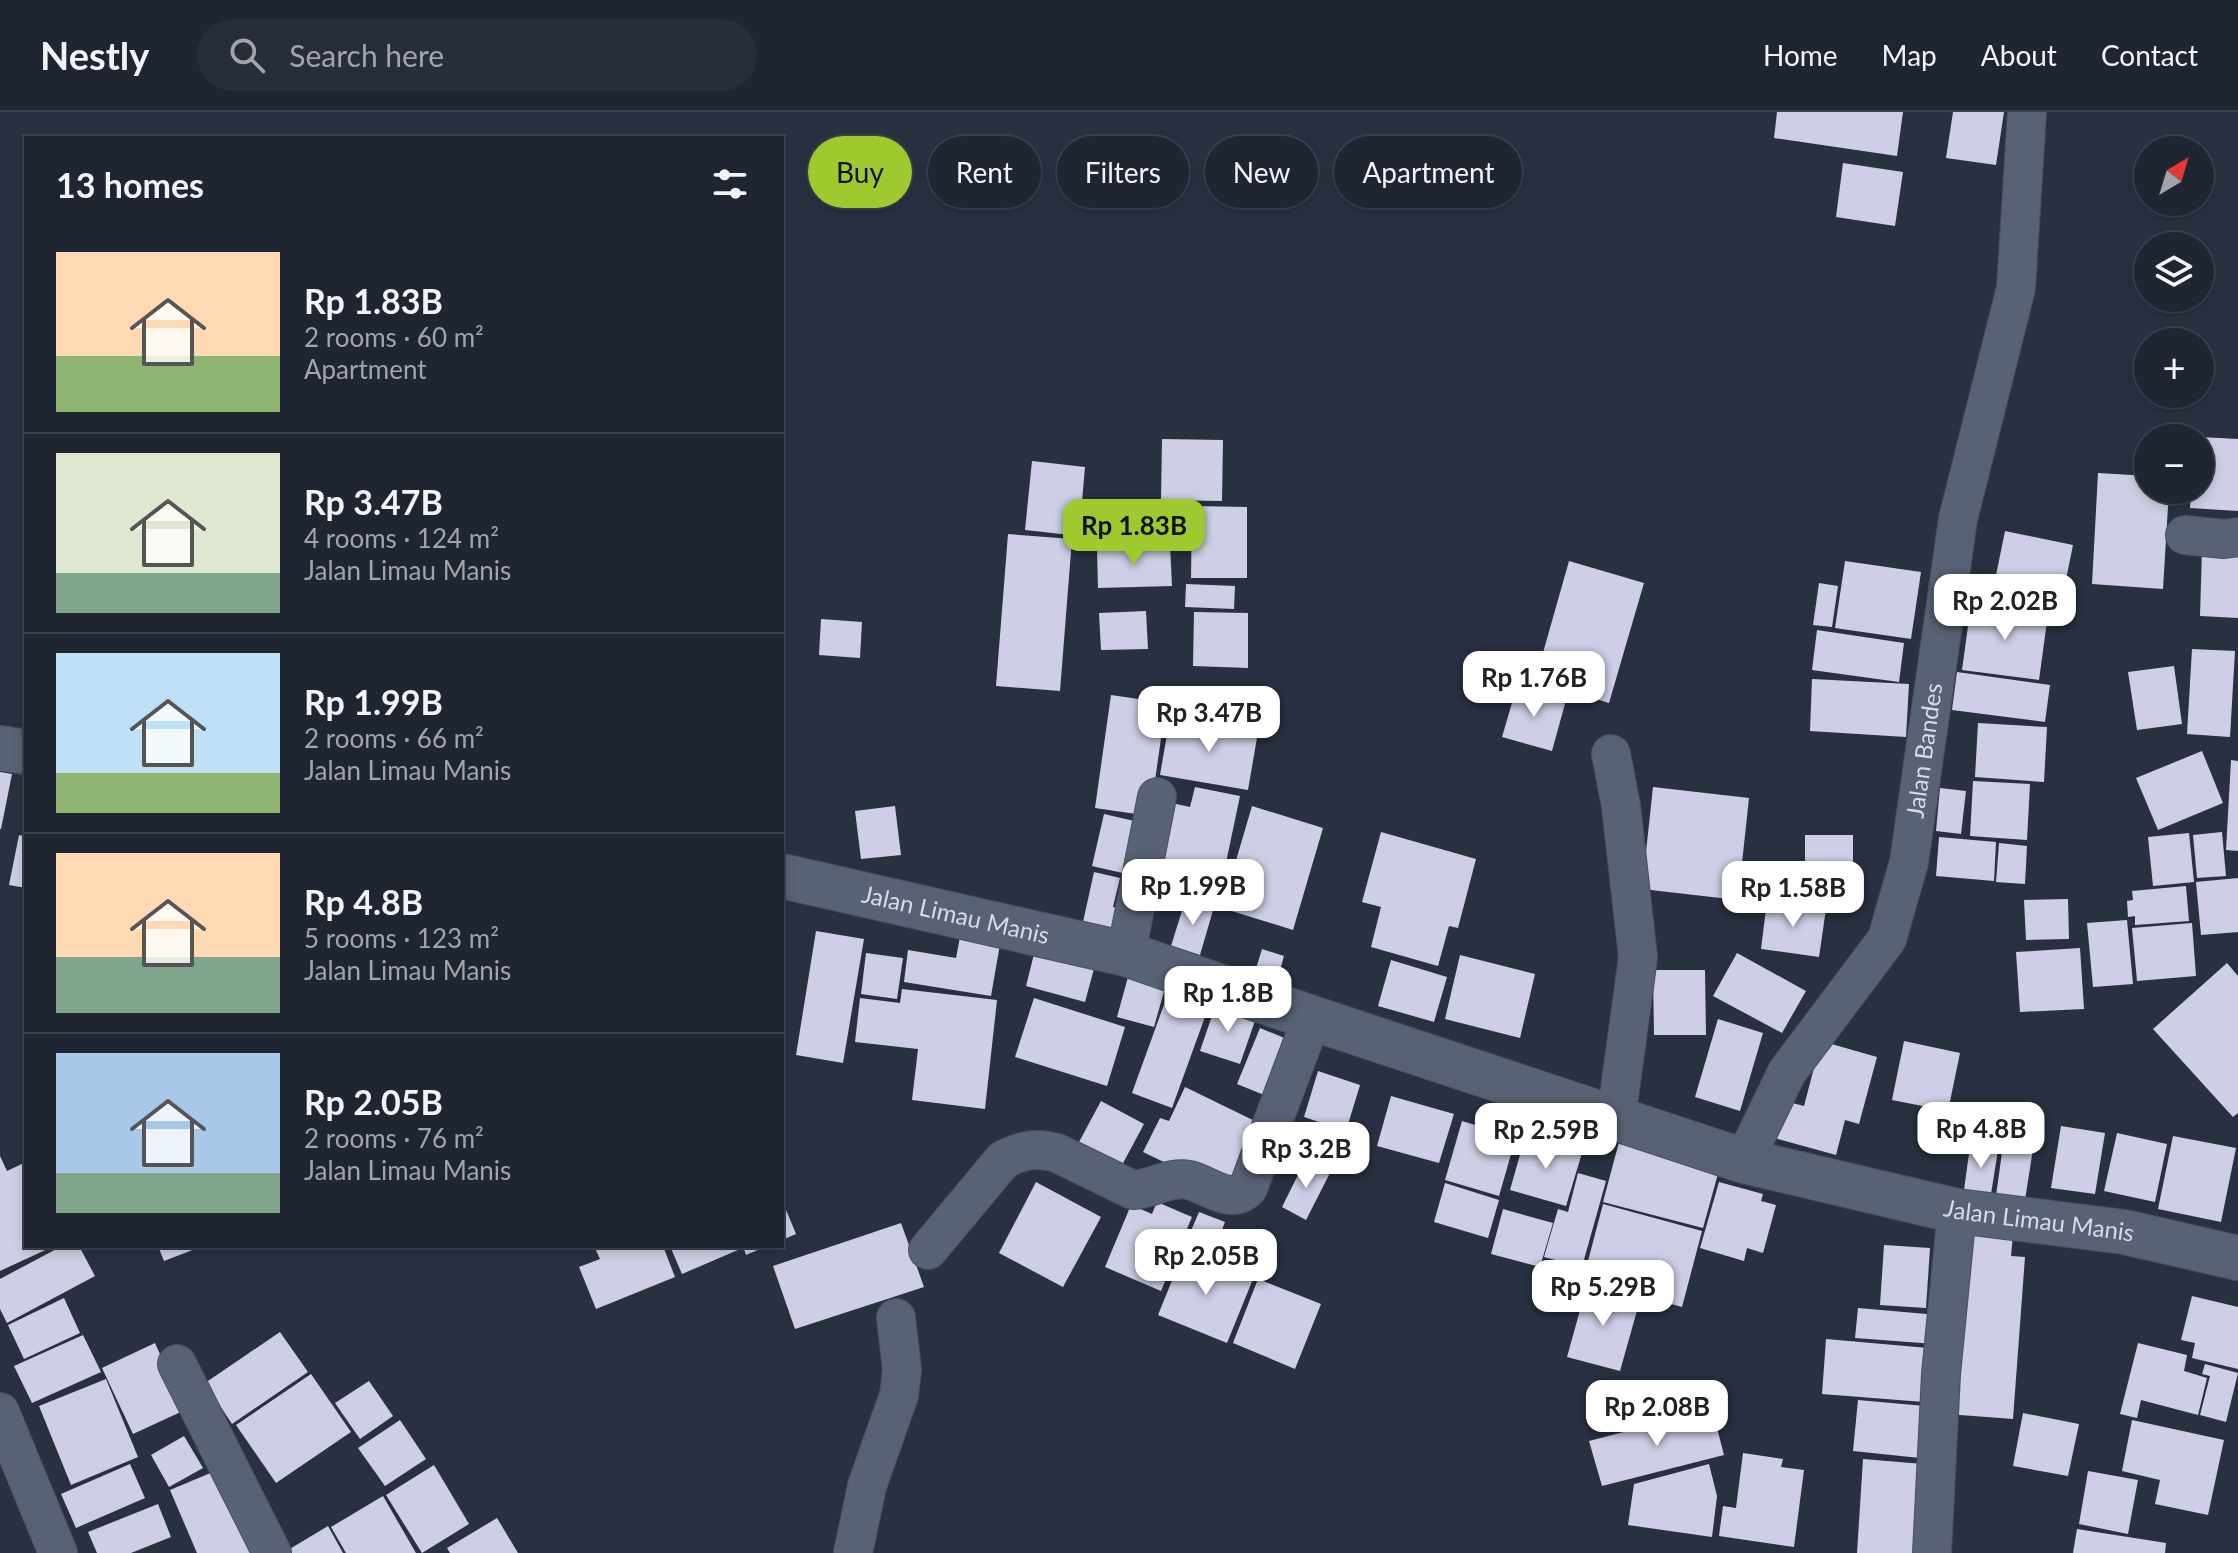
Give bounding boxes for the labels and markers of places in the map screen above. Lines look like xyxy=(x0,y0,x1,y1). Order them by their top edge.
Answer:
pin: Rp 1.83B xyxy=(1051,499,1217,567)
pin: Rp 2.02B xyxy=(1922,574,2088,642)
pin: Rp 1.76B xyxy=(1451,651,1617,719)
pin: Rp 3.47B xyxy=(1126,686,1292,754)
pin: Rp 1.99B xyxy=(1110,859,1276,927)
pin: Rp 1.58B xyxy=(1710,861,1876,929)
pin: Rp 1.8B xyxy=(1154,966,1302,1034)
pin: Rp 4.8B xyxy=(1907,1102,2055,1170)
pin: Rp 2.59B xyxy=(1463,1103,1629,1171)
pin: Rp 3.2B xyxy=(1232,1122,1380,1190)
pin: Rp 2.05B xyxy=(1123,1229,1289,1297)
pin: Rp 5.29B xyxy=(1520,1260,1686,1328)
pin: Rp 2.08B xyxy=(1574,1380,1740,1448)

